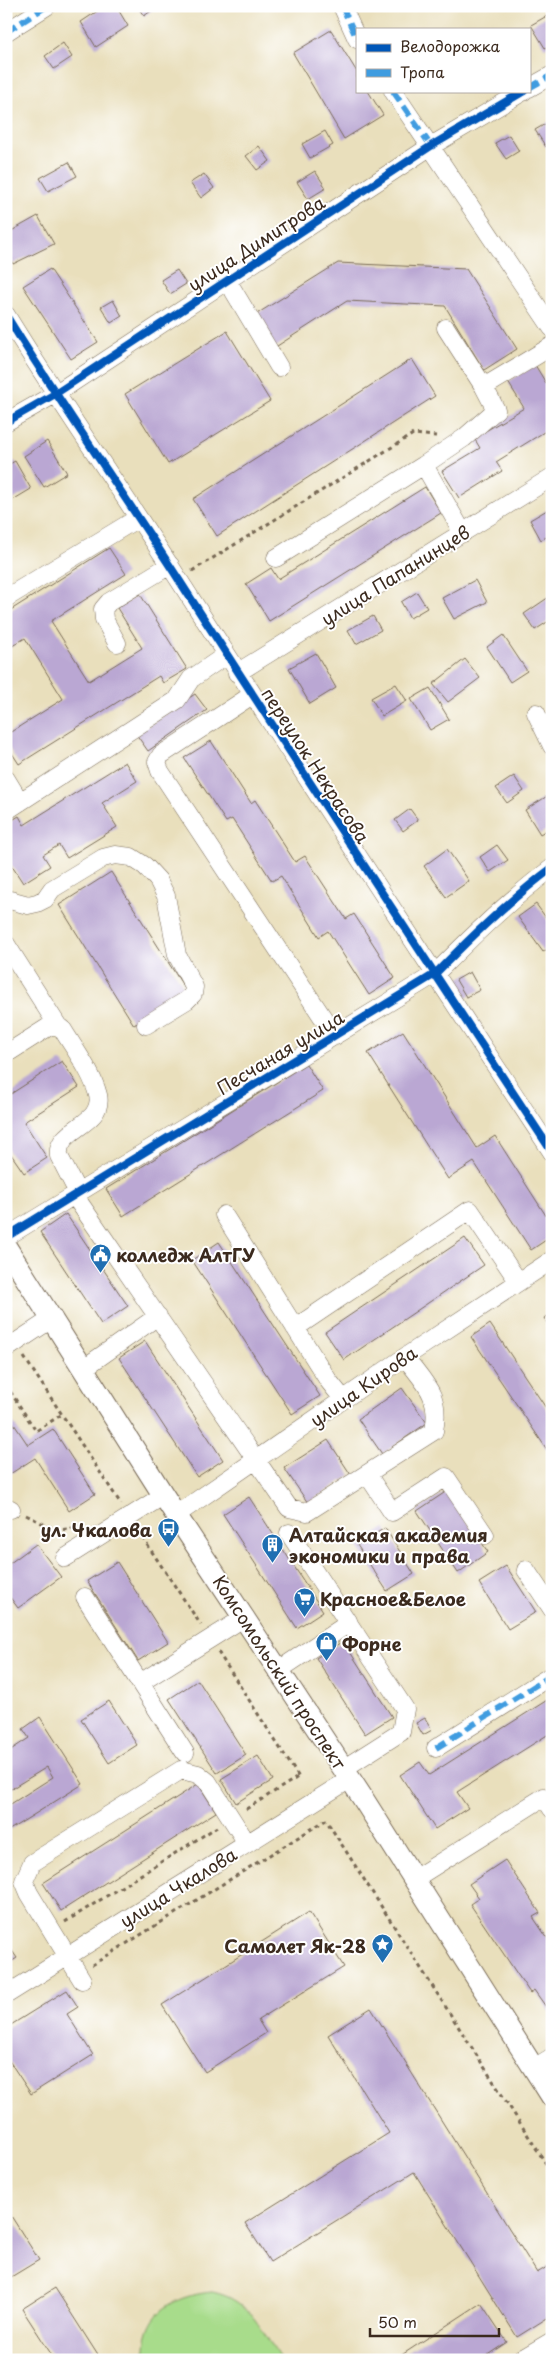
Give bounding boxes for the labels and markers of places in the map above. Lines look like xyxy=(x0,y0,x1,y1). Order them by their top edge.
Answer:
place label: колледж АлтГУ xyxy=(116,1241,256,1268)
public building icon: колледж АлтГУ xyxy=(88,1242,112,1273)
place label: ул. Чкалова xyxy=(41,1516,152,1543)
bus stop icon: ул. Чкалова xyxy=(156,1517,180,1548)
place label: Алтайская академия экономики и права xyxy=(289,1521,488,1569)
building icon: Алтайская академия экономики и права xyxy=(261,1532,285,1563)
place label: Красное&Белое xyxy=(320,1585,466,1612)
supermarket icon: Красное&Белое xyxy=(292,1586,316,1617)
place label: Форне xyxy=(342,1630,402,1657)
shop icon: Форне xyxy=(314,1631,338,1662)
place label: Самолет Як-28 xyxy=(224,1932,366,1959)
place icon: Самолет Як-28 xyxy=(370,1933,394,1964)

